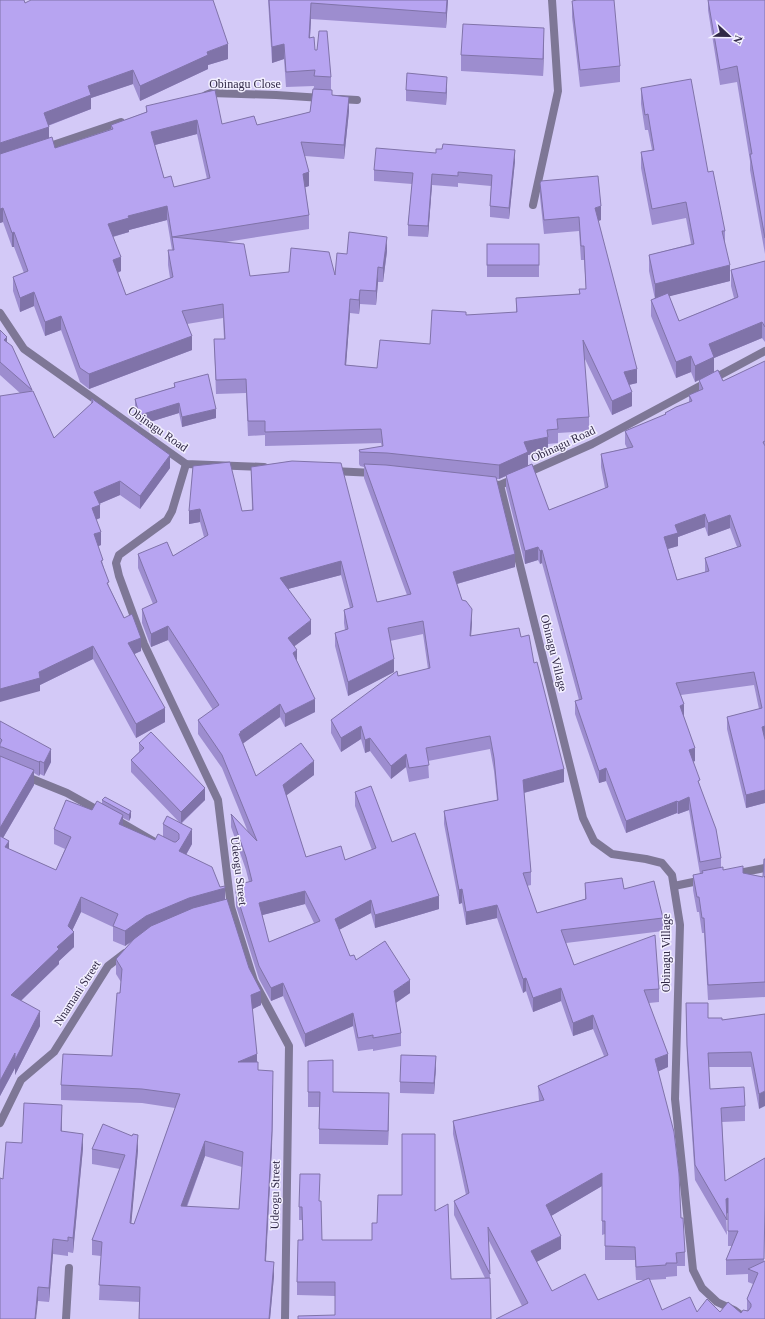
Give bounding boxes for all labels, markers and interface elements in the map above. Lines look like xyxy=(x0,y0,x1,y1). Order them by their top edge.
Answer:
north arrow xyxy=(709,16,749,56)
text: N xyxy=(731,34,745,46)
street label: Obinagu Close xyxy=(209,77,281,91)
street label: Obinagu Road xyxy=(125,403,191,455)
street label: Obinagu Road xyxy=(528,423,598,465)
street label: Obinagu Village xyxy=(538,613,570,693)
street label: Udeogu Street xyxy=(228,836,250,907)
street label: Obinagu Village xyxy=(659,914,673,992)
street label: Nnamani Street xyxy=(51,957,104,1028)
street label: Udeogu Street xyxy=(267,1160,283,1230)

